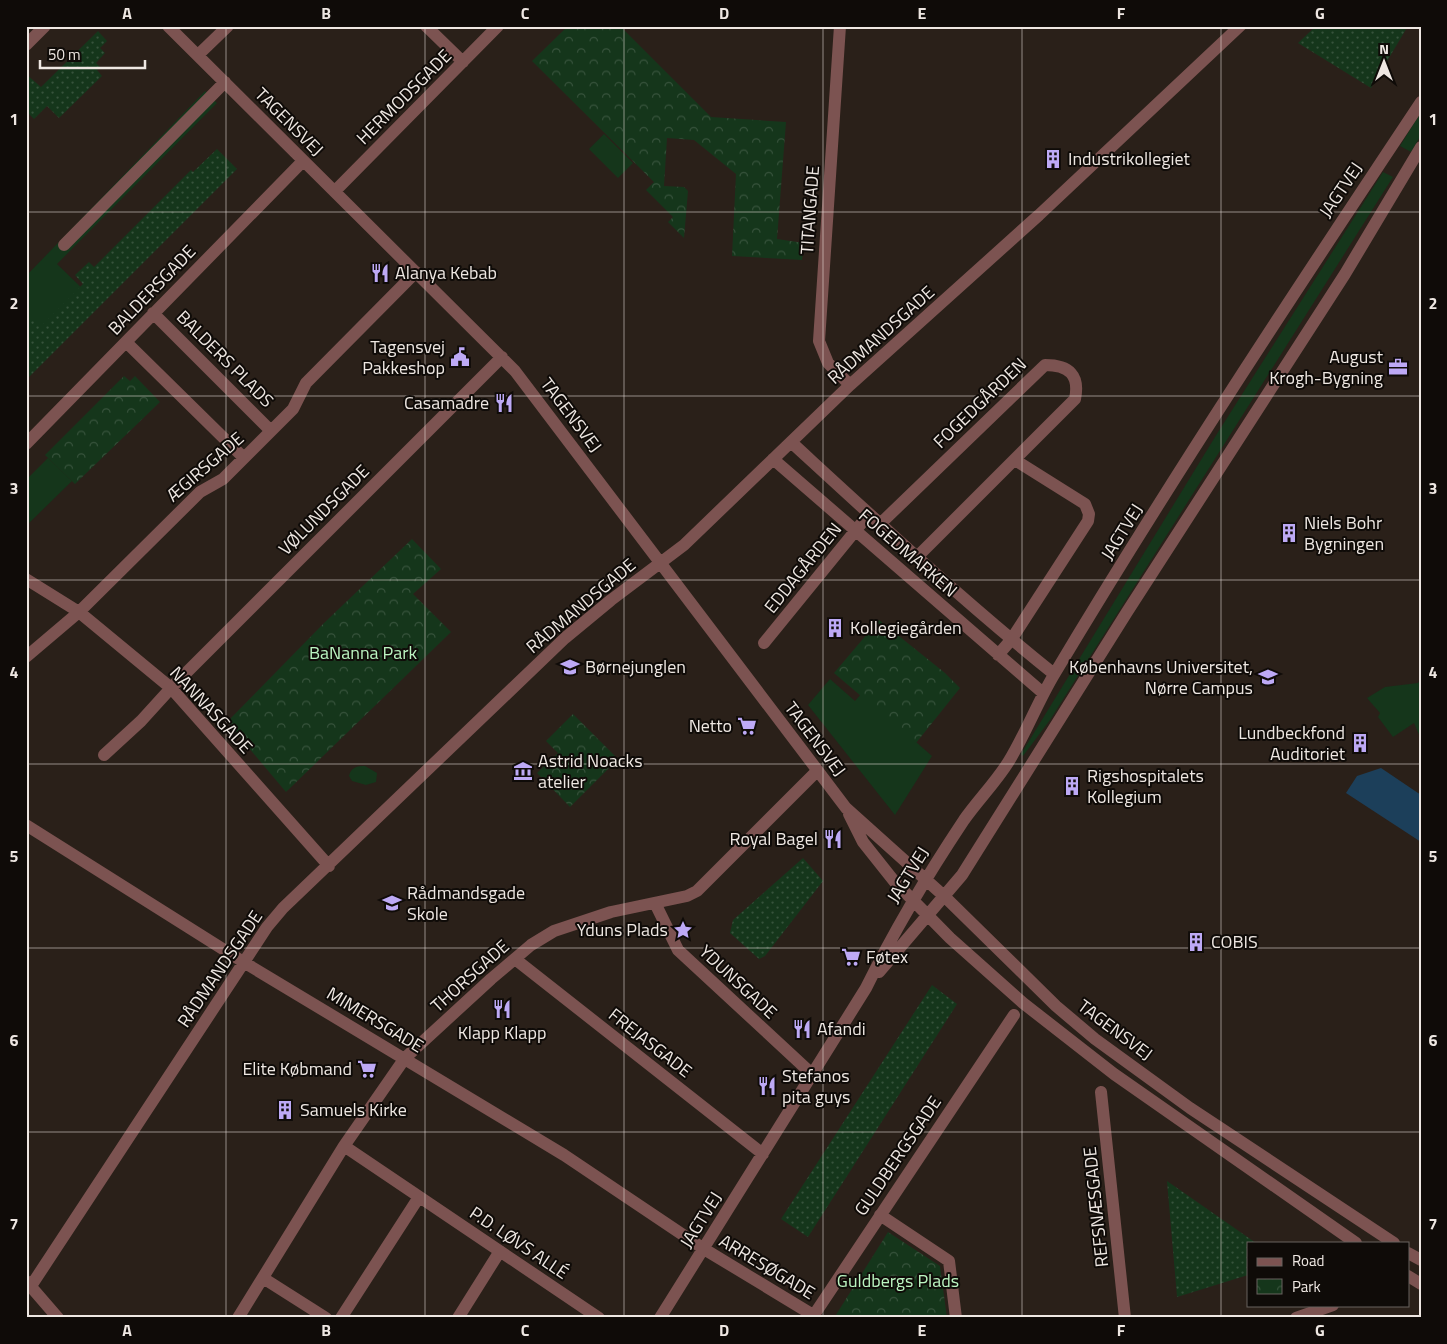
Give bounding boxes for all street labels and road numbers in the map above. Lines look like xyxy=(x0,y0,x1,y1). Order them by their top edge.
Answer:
street label: HERMODSGADE xyxy=(350,43,457,150)
street label: TAGENSVEJ xyxy=(249,81,330,162)
street label: JAGTVEJ xyxy=(1312,157,1369,223)
street label: TITANGADE xyxy=(793,165,826,255)
street label: BALDERSGADE xyxy=(102,239,202,341)
street label: RÅDMANDSGADE xyxy=(821,279,940,390)
street label: BALDERS PLADS xyxy=(171,304,280,413)
street label: FOGEDGÅRDEN xyxy=(927,351,1032,454)
street label: TAGENSVEJ xyxy=(534,372,609,458)
street label: ÆGIRSGADE xyxy=(160,425,250,508)
street label: VØLUNDSGADE xyxy=(272,458,375,561)
street label: JAGTVEJ xyxy=(1094,498,1149,565)
street label: FOGEDMARKEN xyxy=(853,502,964,603)
street label: EDDAGÅRDEN xyxy=(757,516,848,619)
street label: RÅDMANDSGADE xyxy=(520,552,642,660)
street label: NANNASGADE xyxy=(164,660,259,759)
street label: TAGENSVEJ xyxy=(778,696,853,782)
street label: JAGTVEJ xyxy=(880,841,935,908)
street label: RÅDMANDSGADE xyxy=(170,905,269,1033)
street label: THORSGADE xyxy=(424,933,515,1018)
street label: YDUNSGADE xyxy=(693,938,783,1025)
street label: MIMERSGADE xyxy=(322,980,429,1059)
street label: TAGENSVEJ xyxy=(1072,992,1158,1067)
street label: FREJASGADE xyxy=(603,1001,698,1084)
street label: GULDBERGSGADE xyxy=(847,1090,948,1221)
street label: REFSNÆSGADE xyxy=(1076,1145,1115,1269)
street label: JAGTVEJ xyxy=(673,1186,728,1253)
street label: P.D. LØVS ALLÉ xyxy=(464,1199,574,1286)
street label: ARRESØGADE xyxy=(714,1227,820,1306)

